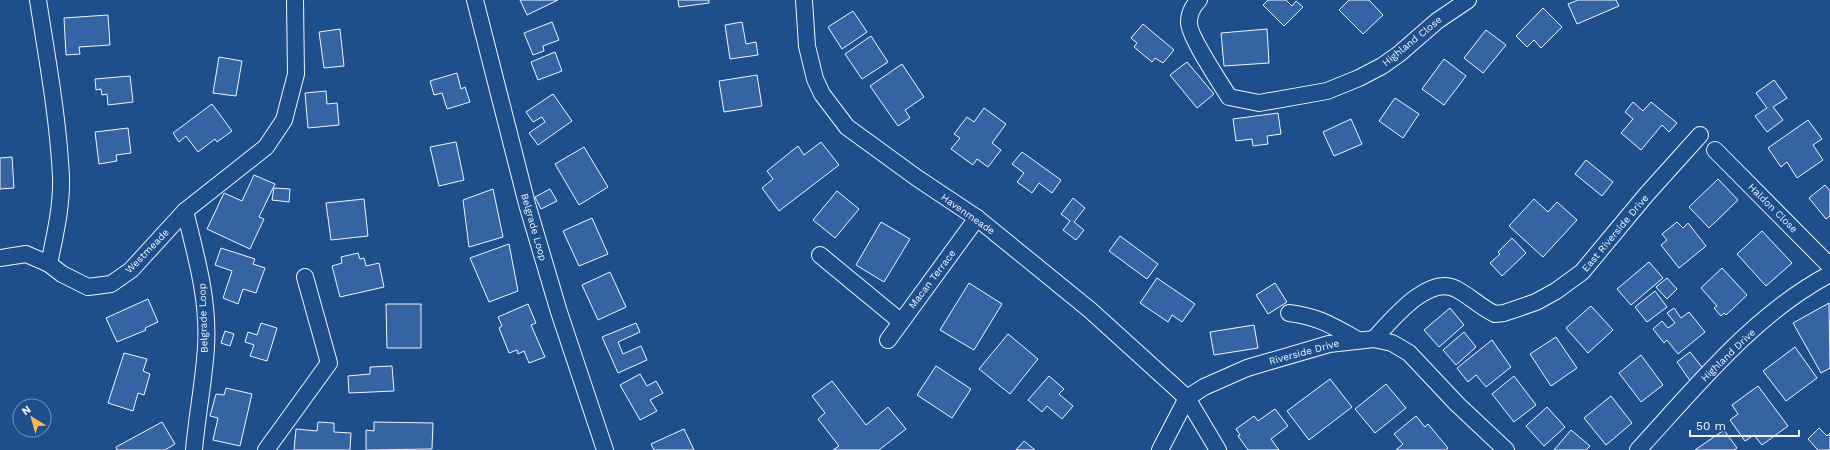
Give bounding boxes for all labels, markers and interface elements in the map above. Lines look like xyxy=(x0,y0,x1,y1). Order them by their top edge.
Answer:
street label: Highland Close xyxy=(1380,14,1444,68)
street label: Haldon Close xyxy=(1746,181,1800,235)
street label: Havenmeade xyxy=(939,191,997,237)
street label: Belgrade Loop xyxy=(519,192,549,262)
street label: East Riverside Drive xyxy=(1580,192,1651,274)
street label: Westmeade xyxy=(123,226,171,276)
street label: Macan Terrace xyxy=(906,247,958,310)
street label: Belgrade Loop xyxy=(196,283,210,353)
street label: Highland Drive xyxy=(1699,326,1758,384)
street label: Riverside Drive xyxy=(1268,337,1341,367)
north arrow xyxy=(12,398,52,438)
text: N xyxy=(19,403,33,418)
scale bar xyxy=(1690,412,1799,438)
text: 50 m xyxy=(1696,419,1726,433)

